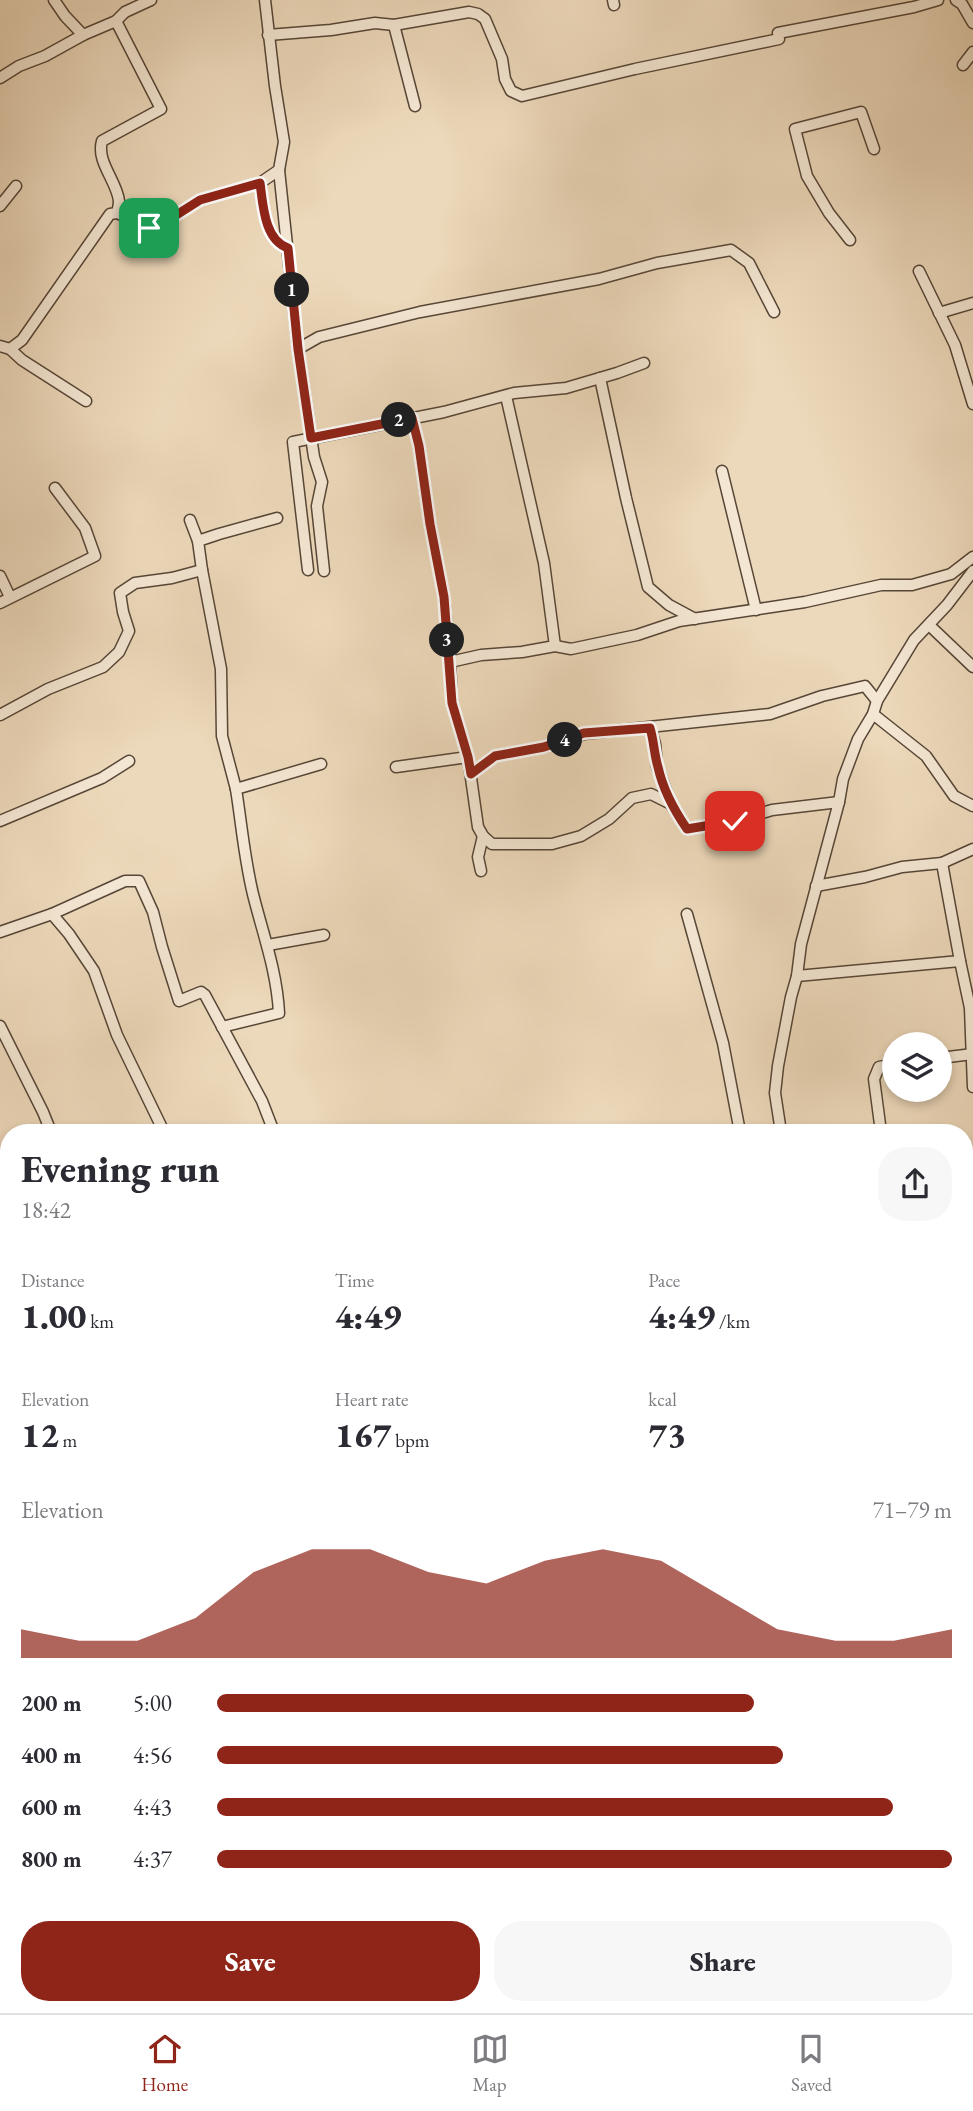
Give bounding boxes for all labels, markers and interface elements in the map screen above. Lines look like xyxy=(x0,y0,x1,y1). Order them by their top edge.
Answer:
pin xyxy=(119,198,179,258)
icon: arrive xyxy=(130,209,168,247)
pin: 1 xyxy=(274,272,310,308)
text: 1 xyxy=(286,277,297,302)
pin: 2 xyxy=(382,402,416,438)
text: 2 xyxy=(393,407,404,432)
pin: 3 xyxy=(430,622,464,658)
text: 3 xyxy=(441,627,452,652)
pin: 4 xyxy=(548,722,582,758)
text: 4 xyxy=(559,727,570,752)
pin xyxy=(705,791,765,851)
icon: check xyxy=(716,802,754,840)
map controls xyxy=(882,1032,952,1102)
button: layers xyxy=(882,1032,952,1102)
text: Evening run xyxy=(21,1144,219,1193)
button: share xyxy=(878,1147,952,1221)
text: 18:42 xyxy=(21,1195,71,1225)
text: Distance xyxy=(21,1268,84,1293)
text: Time xyxy=(335,1268,374,1293)
text: Pace xyxy=(648,1268,680,1293)
text: 1.00 xyxy=(21,1293,87,1338)
text: 4:49 xyxy=(335,1293,401,1338)
text: 4:49 xyxy=(648,1293,715,1338)
text: km xyxy=(87,1309,114,1334)
text: /km xyxy=(715,1309,750,1334)
text: Elevation xyxy=(21,1387,89,1412)
text: Heart rate xyxy=(335,1387,408,1412)
text: kcal xyxy=(648,1387,677,1412)
text: 12 xyxy=(21,1412,59,1457)
text: 167 xyxy=(335,1412,391,1457)
text: 73 xyxy=(648,1412,686,1457)
text: m xyxy=(59,1428,77,1453)
text: bpm xyxy=(391,1428,430,1453)
text: Elevation xyxy=(21,1495,104,1525)
text: 71–79 m xyxy=(873,1495,952,1525)
text: 200 m xyxy=(21,1688,82,1718)
text: 5:00 xyxy=(133,1688,172,1718)
text: 400 m xyxy=(21,1740,82,1770)
text: 4:56 xyxy=(133,1740,172,1770)
text: 600 m xyxy=(21,1792,82,1822)
text: 4:43 xyxy=(133,1792,172,1822)
text: 800 m xyxy=(21,1844,82,1874)
text: 4:37 xyxy=(133,1844,172,1874)
button: Save xyxy=(21,1921,480,2001)
button: Share xyxy=(494,1921,952,2001)
tab: Home xyxy=(141,2030,188,2097)
tab: Map xyxy=(471,2030,509,2097)
tab: Saved xyxy=(791,2030,832,2097)

